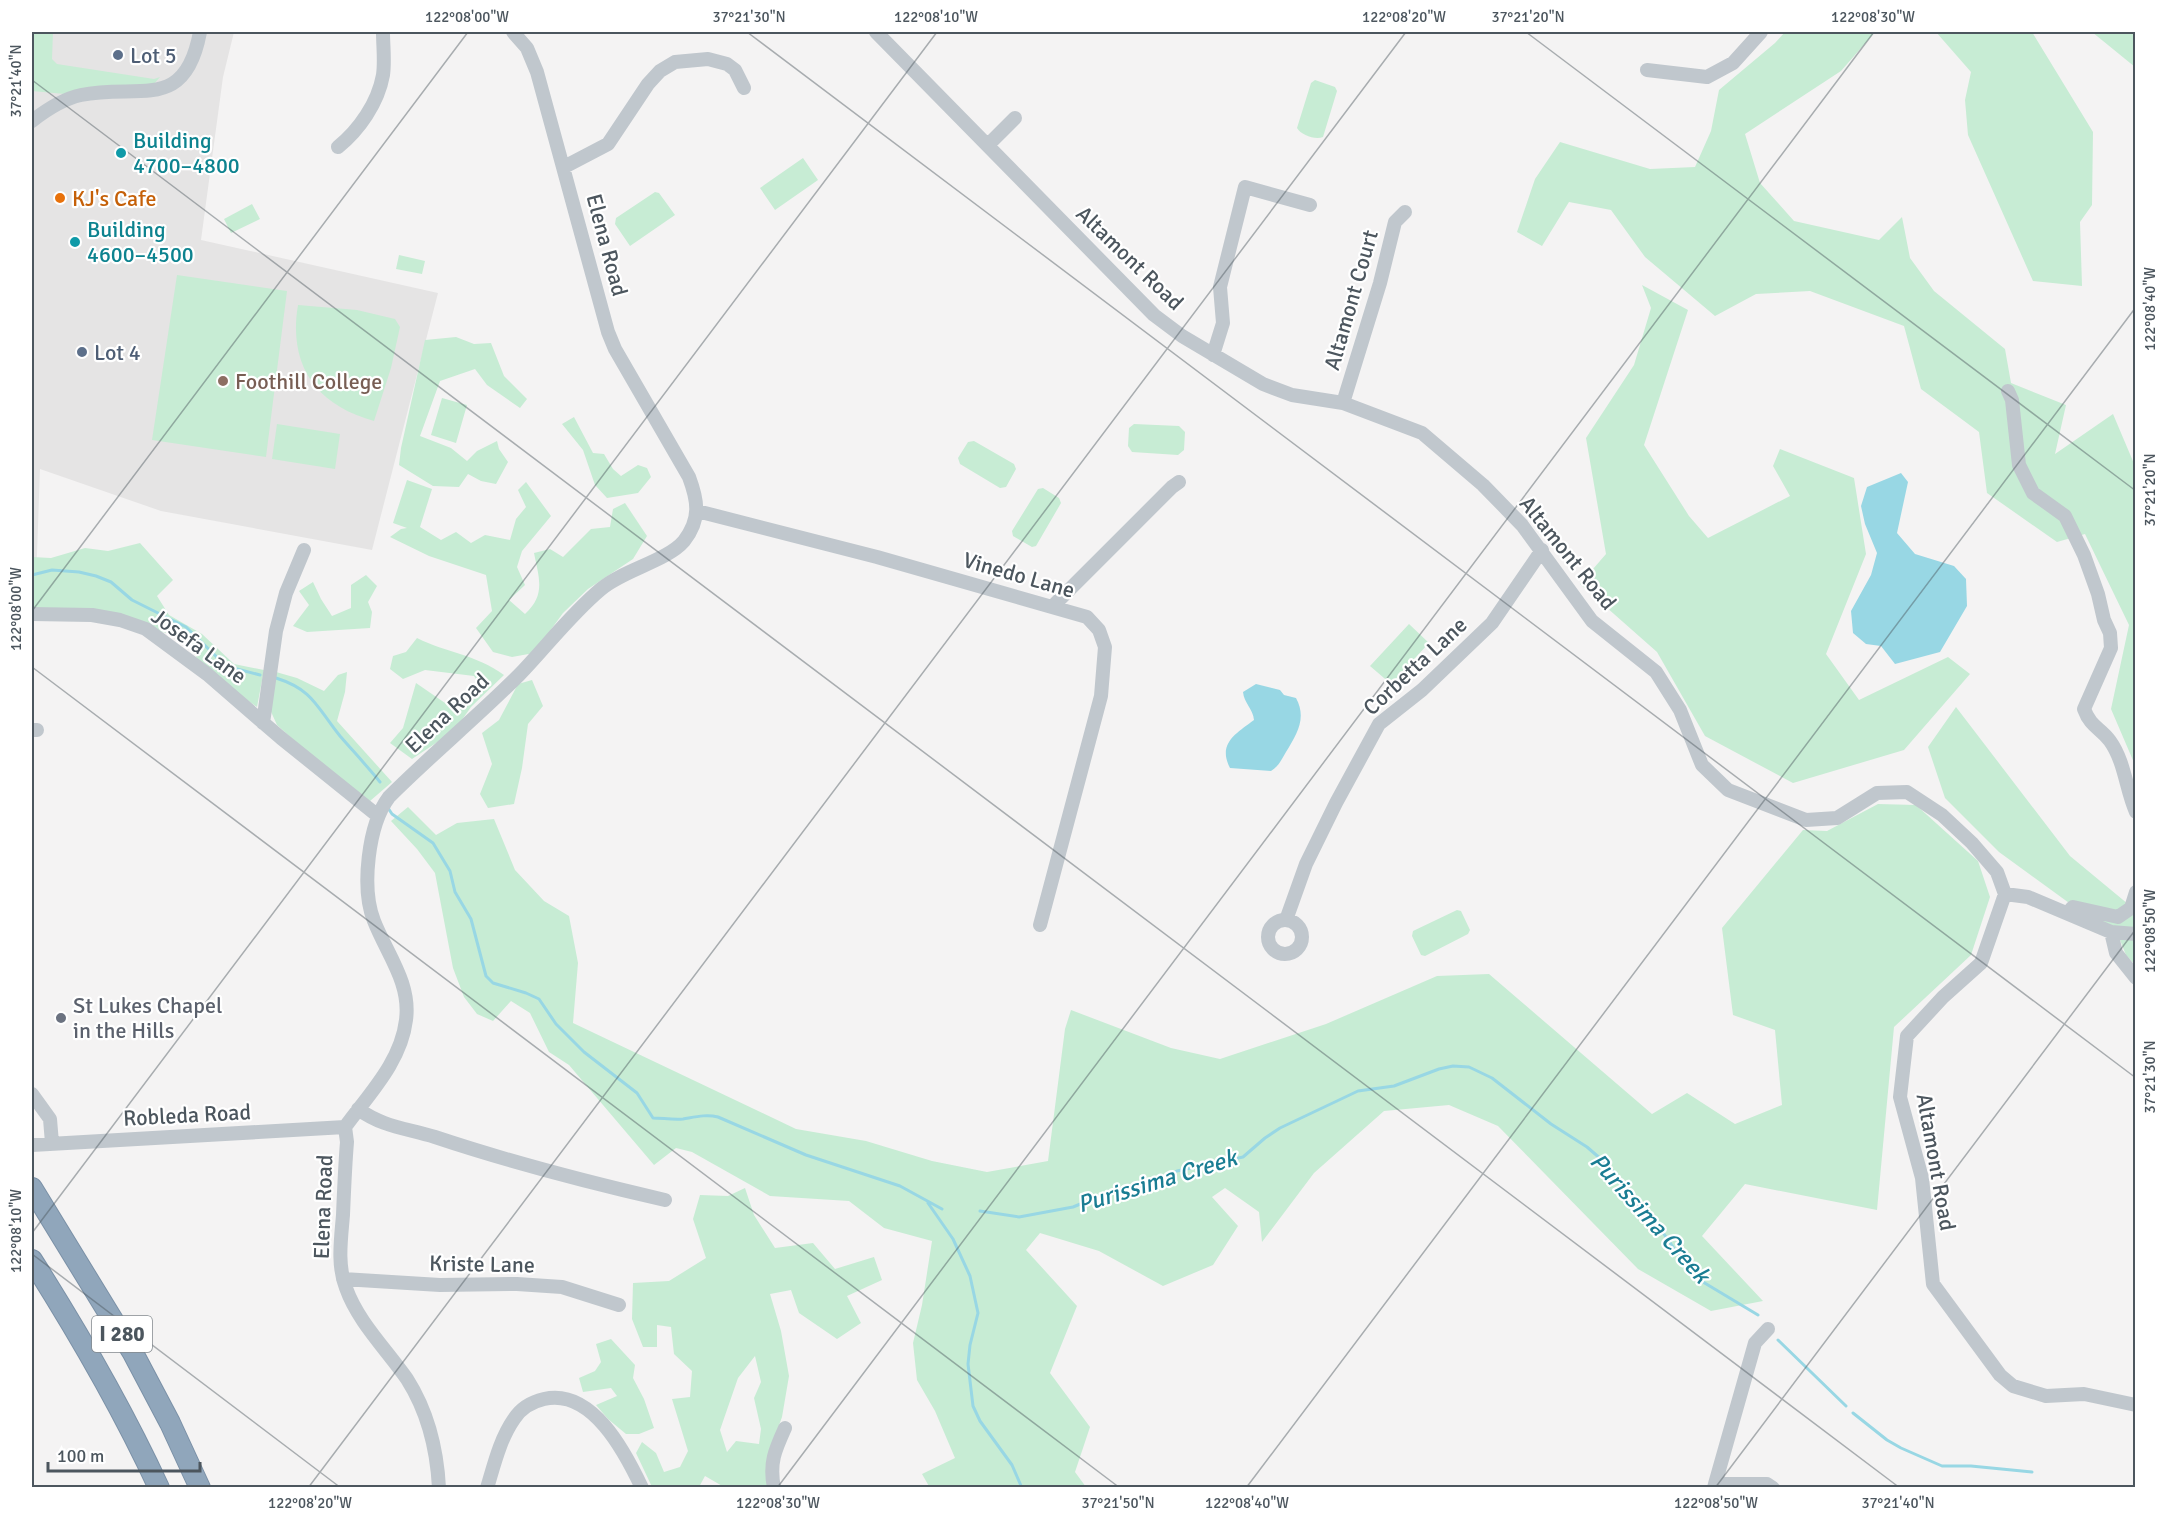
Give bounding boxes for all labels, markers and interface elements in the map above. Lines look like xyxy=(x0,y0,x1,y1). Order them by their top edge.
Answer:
text: 122°08'00"W xyxy=(425,8,509,26)
text: 37°21'30"N xyxy=(712,8,786,26)
text: 122°08'10"W xyxy=(894,8,978,26)
text: 122°08'20"W xyxy=(1362,8,1446,26)
text: 37°21'20"N xyxy=(1491,8,1565,26)
text: 122°08'30"W xyxy=(1831,8,1915,26)
place label: Lot 5 xyxy=(130,42,177,69)
text: 37°21'40"N xyxy=(7,44,25,118)
marker: Lot 5 xyxy=(111,48,125,62)
place label: Building 4700–4800 xyxy=(133,127,240,179)
marker: Building 4700–4800 xyxy=(114,146,128,160)
place label: KJ's Cafe xyxy=(72,185,156,212)
marker: KJ's Cafe xyxy=(53,191,67,205)
street label: Elena Road xyxy=(580,191,634,299)
street label: Altamont Road xyxy=(1071,200,1189,316)
place label: Building 4600–4500 xyxy=(87,216,194,268)
street label: Altamont Court xyxy=(1318,227,1384,373)
marker: Building 4600–4500 xyxy=(68,235,82,249)
text: 122°08'40"W xyxy=(2141,267,2159,351)
place label: Lot 4 xyxy=(94,339,141,366)
marker: Lot 4 xyxy=(75,345,89,359)
place label: Foothill College xyxy=(235,368,382,395)
marker: Foothill College xyxy=(216,374,230,388)
text: 37°21'20"N xyxy=(2141,453,2159,527)
street label: Altamont Road xyxy=(1514,491,1622,615)
street label: Vinedo Lane xyxy=(960,546,1078,604)
text: 122°08'00"W xyxy=(7,567,25,651)
street label: Josefa Lane xyxy=(146,603,252,689)
street label: Corbetta Lane xyxy=(1357,611,1473,721)
street label: Elena Road xyxy=(399,667,495,759)
text: 122°08'50"W xyxy=(2141,889,2159,973)
place label: St Lukes Chapel in the Hills xyxy=(73,992,222,1044)
marker: St Lukes Chapel in the Hills xyxy=(54,1011,68,1025)
text: 37°21'30"N xyxy=(2141,1040,2159,1114)
street label: Altamont Road xyxy=(1911,1091,1961,1233)
street label: Robleda Road xyxy=(122,1098,252,1132)
water label: Purissima Creek xyxy=(1074,1142,1242,1220)
water label: Purissima Creek xyxy=(1584,1147,1718,1291)
street label: Elena Road xyxy=(308,1154,338,1260)
text: 122°08'10"W xyxy=(7,1189,25,1273)
street label: Kriste Lane xyxy=(429,1250,535,1278)
road number: I 280 xyxy=(92,1316,152,1352)
scale bar xyxy=(48,1435,200,1473)
text: 100 m xyxy=(57,1445,104,1467)
text: 122°08'20"W xyxy=(268,1494,352,1512)
text: 122°08'30"W xyxy=(736,1494,820,1512)
text: 37°21'50"N xyxy=(1081,1494,1155,1512)
text: 122°08'40"W xyxy=(1205,1494,1289,1512)
text: 122°08'50"W xyxy=(1674,1494,1758,1512)
text: 37°21'40"N xyxy=(1861,1494,1935,1512)

